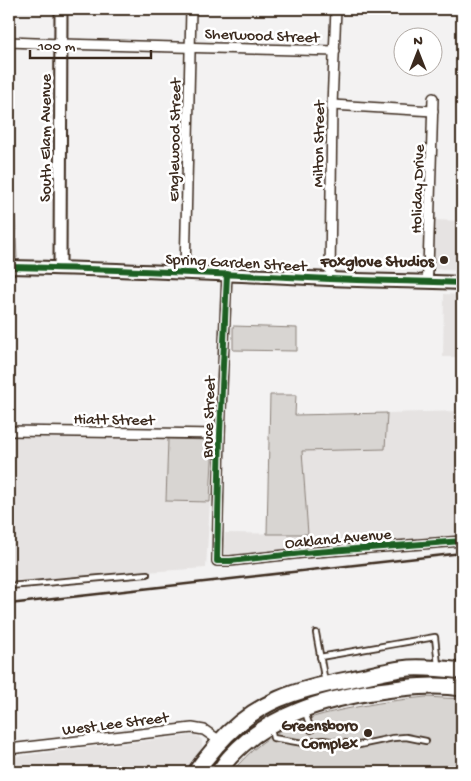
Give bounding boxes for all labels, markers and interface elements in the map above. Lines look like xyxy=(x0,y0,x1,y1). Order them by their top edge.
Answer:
street label: Sherwood Street xyxy=(204,26,321,49)
scale bar xyxy=(30,28,151,60)
north arrow xyxy=(394,28,444,78)
text: N xyxy=(413,33,423,50)
text: 100 m xyxy=(37,38,76,56)
street label: South Elam Avenue xyxy=(38,73,57,202)
street label: Englewood Street xyxy=(166,77,187,202)
street label: Milton Street xyxy=(310,99,331,188)
street label: Holiday Drive xyxy=(408,143,431,234)
street label: Spring Garden Street xyxy=(165,251,308,278)
place label: Foxglove Studios xyxy=(320,254,435,273)
marker: Foxglove Studios xyxy=(438,254,450,266)
street label: Bruce Street xyxy=(200,375,221,459)
street label: Hiatt Street xyxy=(73,411,156,432)
street label: Oakland Avenue xyxy=(284,526,393,555)
street label: West Lee Street xyxy=(61,709,171,741)
place label: Greensboro Complex xyxy=(282,718,359,755)
marker: Greensboro Complex xyxy=(362,727,374,739)

